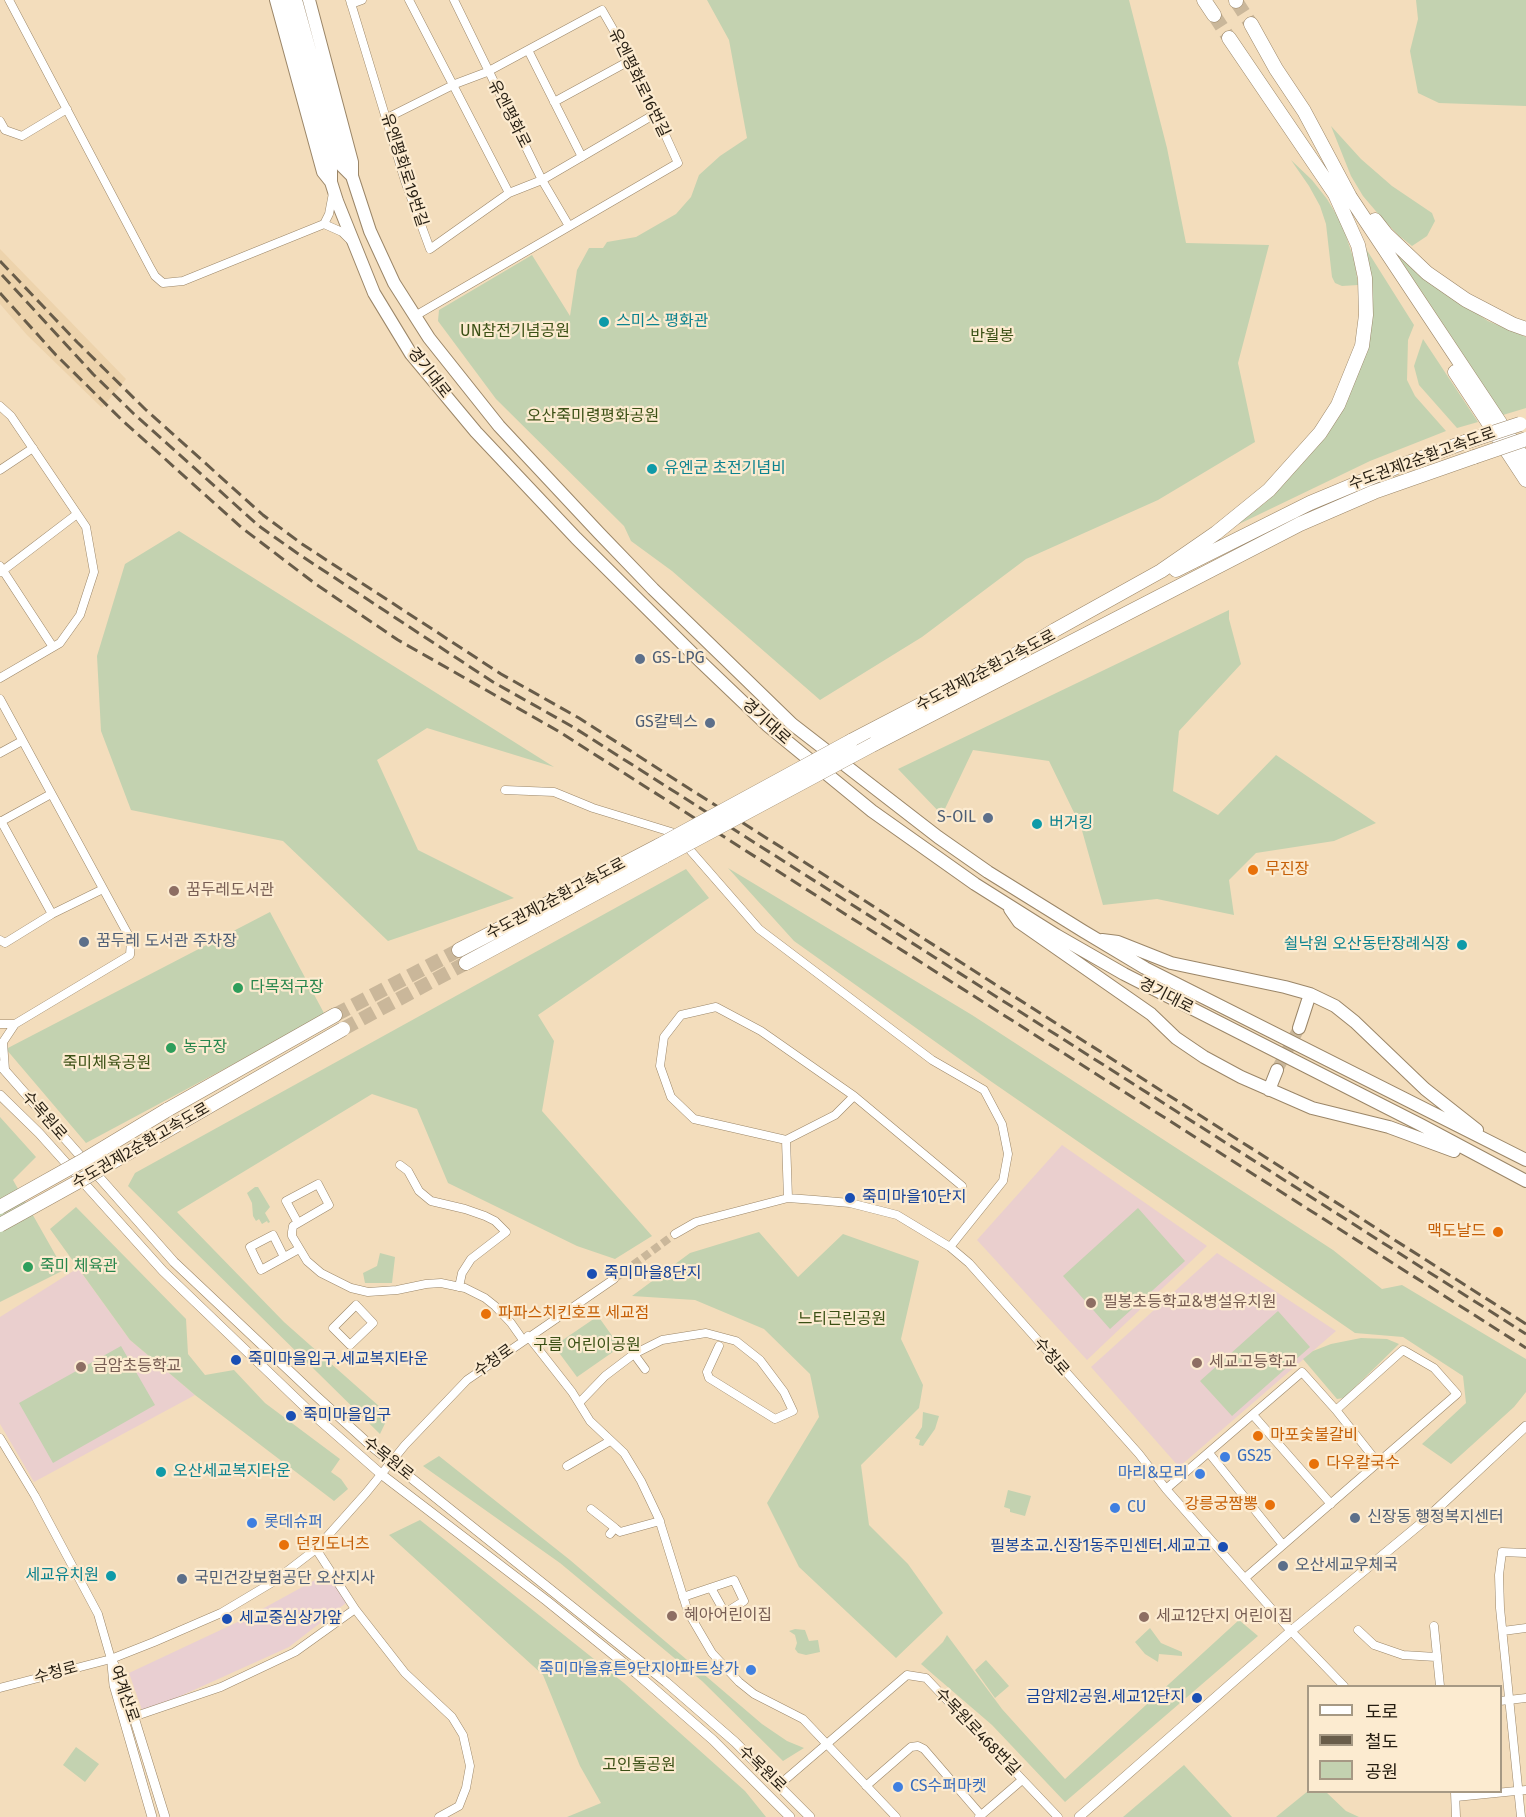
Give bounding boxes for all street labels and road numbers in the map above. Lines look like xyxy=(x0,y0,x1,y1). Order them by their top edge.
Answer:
street label: 유엔평화로16번길 xyxy=(604,26,674,140)
street label: 유엔평화로 xyxy=(484,77,534,151)
street label: 유엔평화로19번길 xyxy=(377,111,431,229)
street label: 경기대로 xyxy=(403,344,455,402)
street label: 수도권제2순환고속도로 xyxy=(1346,423,1498,495)
street label: 수도권제2순환고속도로 xyxy=(913,626,1059,716)
street label: 경기대로 xyxy=(738,695,794,749)
street label: 수도권제2순환고속도로 xyxy=(483,854,629,944)
street label: 경기대로 xyxy=(1135,974,1197,1018)
street label: 수목원로 xyxy=(17,1087,71,1145)
street label: 수도권제2순환고속도로 xyxy=(69,1099,213,1193)
street label: 수청로 xyxy=(1029,1334,1073,1380)
street label: 수청로 xyxy=(470,1340,518,1382)
street label: 수목원로 xyxy=(359,1433,417,1485)
street label: 수청로 xyxy=(32,1658,80,1688)
street label: 여계산로 xyxy=(105,1663,143,1725)
street label: 수목원로468번길 xyxy=(930,1684,1024,1780)
street label: 수목원로 xyxy=(734,1742,790,1796)

